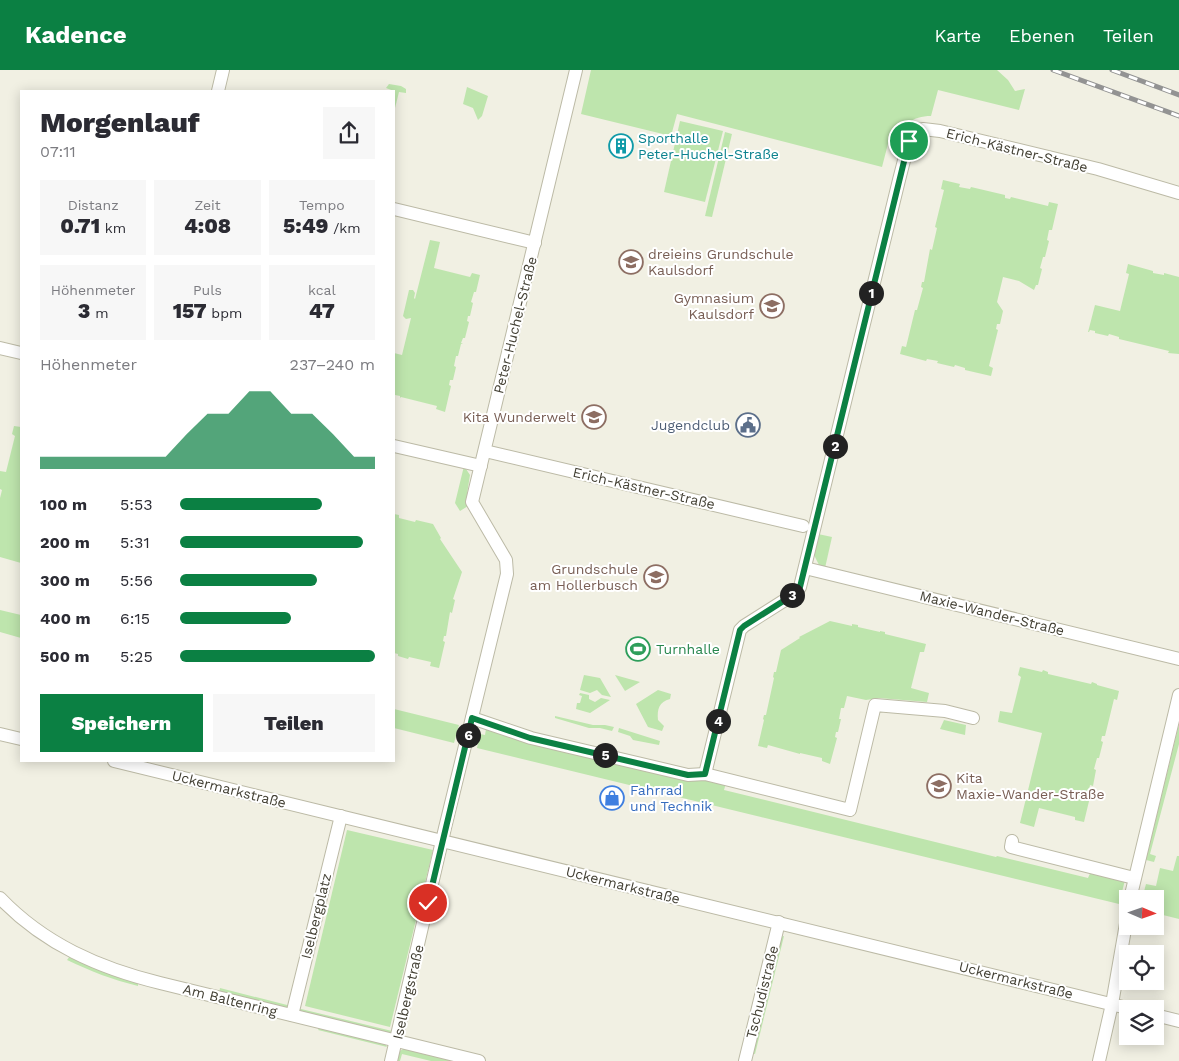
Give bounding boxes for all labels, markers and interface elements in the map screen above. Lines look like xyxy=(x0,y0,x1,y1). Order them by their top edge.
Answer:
text: Kadence xyxy=(25,21,127,49)
text: Karte xyxy=(935,25,981,46)
text: Ebenen xyxy=(1009,25,1075,46)
text: Teilen xyxy=(1103,25,1154,46)
text: Morgenlauf xyxy=(40,106,200,139)
button: share xyxy=(323,107,375,159)
pin xyxy=(888,120,930,162)
street label: Erich-Kästner-Straße xyxy=(945,125,1089,175)
icon: arrive xyxy=(895,127,923,155)
place label: Sporthalle Peter-Huchel-Straße xyxy=(638,130,779,162)
building icon: Sporthalle Peter-Huchel-Straße xyxy=(608,133,634,159)
text: 07:11 xyxy=(40,142,76,161)
text: Distanz xyxy=(68,197,119,213)
text: Zeit xyxy=(194,197,221,213)
text: Tempo xyxy=(299,197,345,213)
text: 0.71 xyxy=(60,213,100,238)
text: 4:08 xyxy=(184,213,231,238)
text: 5:49 xyxy=(283,213,328,238)
text: km xyxy=(100,220,126,236)
text: /km xyxy=(328,220,361,236)
place label: dreieins Grundschule Kaulsdorf xyxy=(648,246,794,278)
school or university icon: dreieins Grundschule Kaulsdorf xyxy=(618,249,644,275)
street label: Peter-Huchel-Straße xyxy=(490,255,540,395)
pin: 1 xyxy=(858,280,884,306)
text: Höhenmeter xyxy=(51,282,136,298)
text: Puls xyxy=(193,282,222,298)
text: kcal xyxy=(308,282,336,298)
text: 1 xyxy=(868,285,875,301)
place label: Gymnasium Kaulsdorf xyxy=(674,290,754,322)
school or university icon: Gymnasium Kaulsdorf xyxy=(759,293,785,319)
text: 3 xyxy=(78,298,90,323)
text: 157 xyxy=(173,298,207,323)
text: 47 xyxy=(309,298,335,323)
text: m xyxy=(90,305,109,321)
text: bpm xyxy=(207,305,242,321)
text: Höhenmeter xyxy=(40,355,137,374)
text: 237–240 m xyxy=(290,355,375,374)
school or university icon: Kita Wunderwelt xyxy=(581,404,607,430)
place label: Kita Wunderwelt xyxy=(463,409,576,425)
public building icon: Jugendclub xyxy=(735,412,761,438)
place label: Jugendclub xyxy=(651,417,730,433)
pin: 2 xyxy=(822,434,848,458)
text: 2 xyxy=(831,438,840,454)
street label: Erich-Kästner-Straße xyxy=(571,464,717,512)
text: 100 m xyxy=(40,495,87,514)
text: 5:53 xyxy=(120,495,153,514)
text: 200 m xyxy=(40,533,90,552)
text: 5:31 xyxy=(120,533,150,552)
place label: Grundschule am Hollerbusch xyxy=(530,561,638,593)
school or university icon: Grundschule am Hollerbusch xyxy=(643,564,669,590)
text: 300 m xyxy=(40,571,90,590)
text: 5:56 xyxy=(120,571,153,590)
pin: 3 xyxy=(780,582,804,608)
text: 3 xyxy=(788,587,797,603)
street label: Maxie-Wander-Straße xyxy=(918,587,1066,639)
text: 400 m xyxy=(40,609,91,628)
text: 6:15 xyxy=(120,609,150,628)
sports icon: Turnhalle xyxy=(625,636,651,662)
place label: Turnhalle xyxy=(656,641,720,657)
text: 500 m xyxy=(40,647,90,666)
text: 5:25 xyxy=(120,647,153,666)
button: Speichern xyxy=(40,694,203,752)
button: Teilen xyxy=(213,694,375,752)
pin: 4 xyxy=(706,708,730,734)
text: 4 xyxy=(714,713,723,729)
pin: 6 xyxy=(456,722,480,748)
text: 6 xyxy=(464,727,473,743)
pin: 5 xyxy=(592,742,618,768)
text: 5 xyxy=(601,747,610,763)
street label: Uckermarkstraße xyxy=(170,767,288,811)
place label: Kita Maxie-Wander-Straße xyxy=(956,770,1105,802)
school or university icon: Kita Maxie-Wander-Straße xyxy=(926,773,952,799)
place label: Fahrrad und Technik xyxy=(630,782,712,814)
shop icon: Fahrrad und Technik xyxy=(599,785,625,811)
street label: Uckermarkstraße xyxy=(564,863,682,907)
street label: Iselbergplatz xyxy=(298,872,334,960)
pin xyxy=(407,882,449,924)
icon: check xyxy=(414,889,442,917)
north arrow xyxy=(1119,890,1164,935)
map controls xyxy=(1119,890,1164,1045)
street label: Iselbergstraße xyxy=(389,943,427,1041)
street label: Tschudistraße xyxy=(743,944,781,1040)
button: locate xyxy=(1119,945,1164,990)
street label: Uckermarkstraße xyxy=(957,958,1075,1002)
street label: Am Baltenring xyxy=(181,981,279,1020)
button: layers xyxy=(1119,1000,1164,1045)

